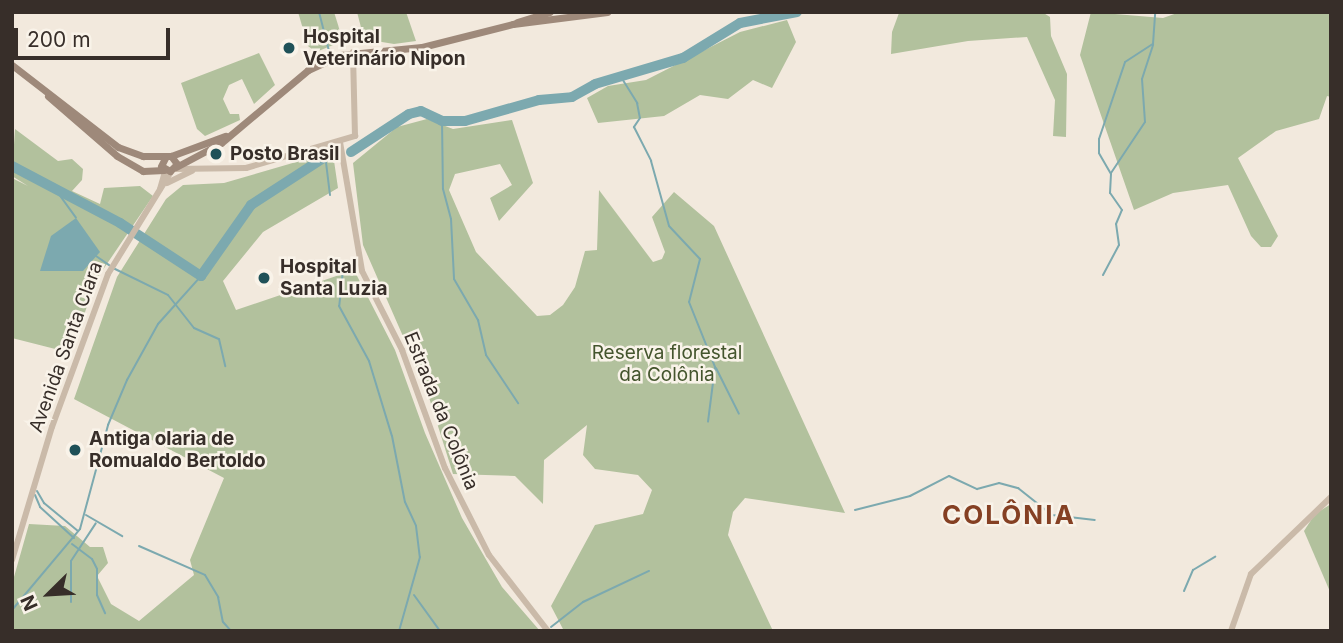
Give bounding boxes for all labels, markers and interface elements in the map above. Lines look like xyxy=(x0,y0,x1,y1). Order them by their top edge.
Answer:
scale bar xyxy=(18,14,173,58)
place label: Hospital Veterinário Nipon xyxy=(303,26,466,70)
text: 200 m xyxy=(27,27,91,52)
marker: Hospital Veterinário Nipon xyxy=(281,40,297,56)
place label: Posto Brasil xyxy=(230,143,339,165)
marker: Posto Brasil xyxy=(208,146,224,162)
place label: Hospital Santa Luzia xyxy=(280,256,388,300)
street label: Avenida Santa Clara xyxy=(24,259,108,435)
marker: Hospital Santa Luzia xyxy=(254,268,274,288)
street label: Estrada da Colônia xyxy=(399,329,483,493)
park label: Reserva florestal da Colônia xyxy=(592,342,742,386)
place label: Antiga olaria de Romualdo Bertoldo xyxy=(89,428,266,472)
marker: Antiga olaria de Romualdo Bertoldo xyxy=(67,442,83,458)
district label: COLÔNIA xyxy=(943,499,1075,531)
north arrow xyxy=(14,559,84,629)
text: N xyxy=(16,591,43,614)

